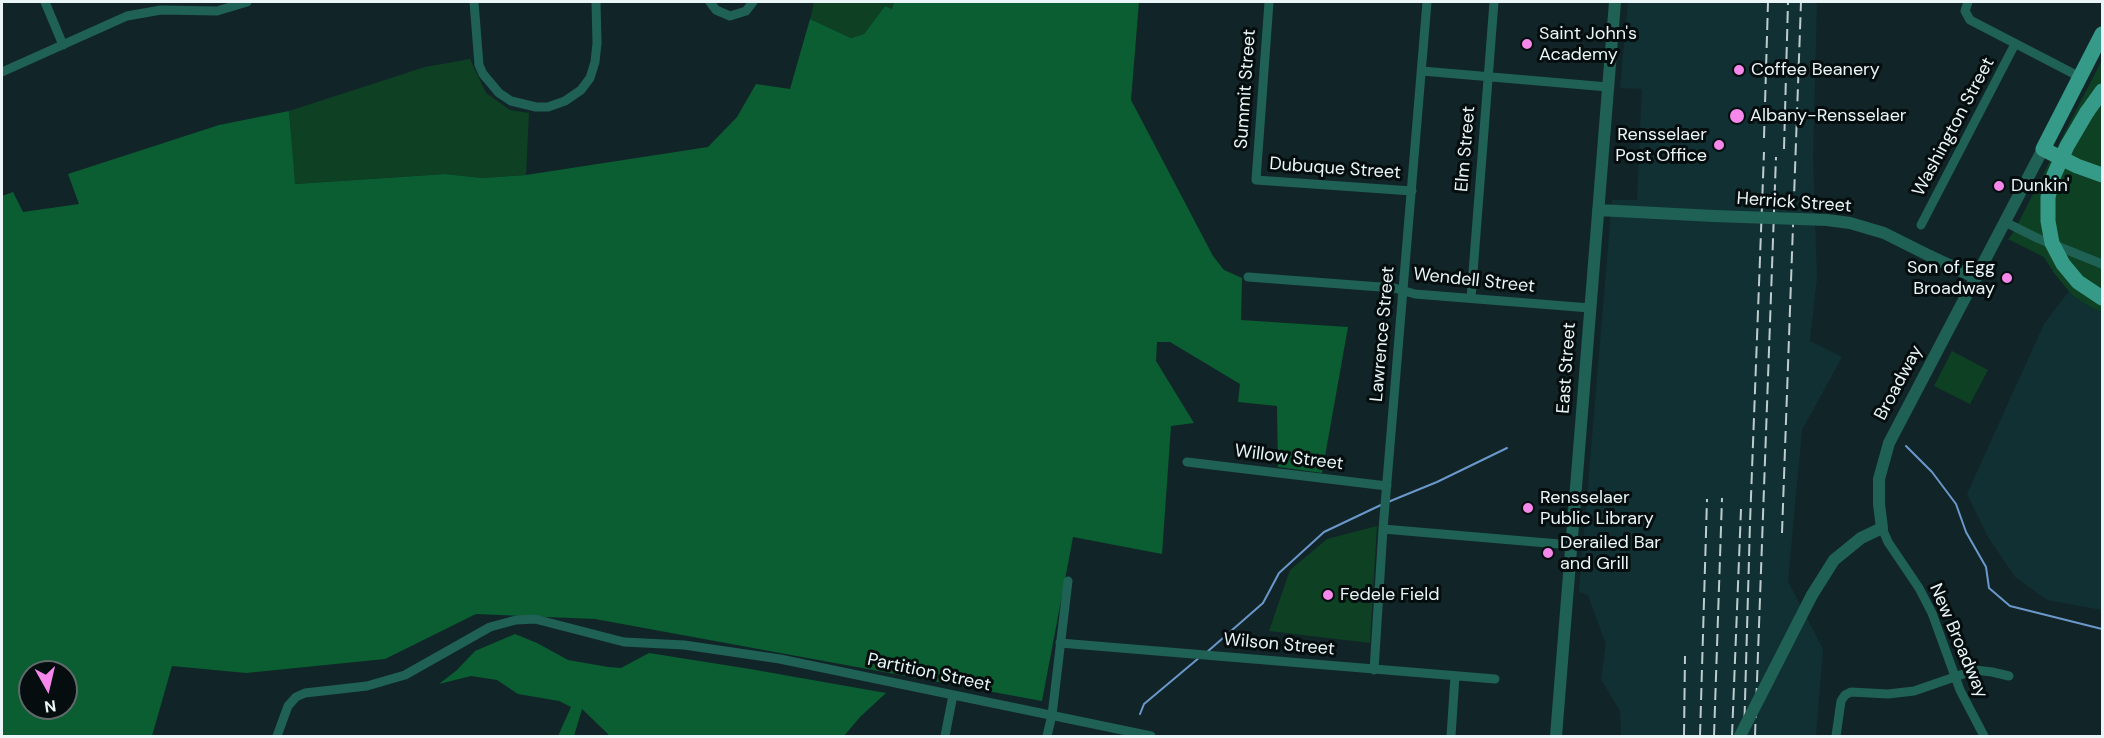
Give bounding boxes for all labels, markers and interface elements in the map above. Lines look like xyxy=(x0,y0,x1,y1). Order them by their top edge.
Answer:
place label: Saint John's Academy xyxy=(1539,23,1637,66)
street label: Summit Street xyxy=(1231,28,1261,150)
marker: Saint John's Academy xyxy=(1520,37,1534,51)
street label: Washington Street xyxy=(1908,54,2000,200)
place label: Coffee Beanery xyxy=(1751,59,1880,81)
marker: Coffee Beanery xyxy=(1732,63,1746,77)
street label: Elm Street xyxy=(1451,105,1481,193)
place label: Albany-Rensselaer xyxy=(1750,105,1907,127)
marker: Albany-Rensselaer xyxy=(1728,107,1746,125)
place label: Rensselaer Post Office xyxy=(1615,124,1707,166)
marker: Rensselaer Post Office xyxy=(1712,138,1726,152)
street label: Dubuque Street xyxy=(1268,154,1402,184)
place label: Dunkin' xyxy=(2011,175,2070,197)
marker: Dunkin' xyxy=(1992,179,2006,193)
street label: Herrick Street xyxy=(1736,188,1852,218)
place label: Son of Egg Broadway xyxy=(1907,257,1995,300)
street label: Wendell Street xyxy=(1412,264,1536,298)
street label: Lawrence Street xyxy=(1366,265,1400,403)
marker: Son of Egg Broadway xyxy=(2000,271,2014,285)
street label: East Street xyxy=(1553,322,1581,414)
street label: Broadway xyxy=(1870,342,1928,424)
street label: Willow Street xyxy=(1233,441,1345,475)
place label: Rensselaer Public Library xyxy=(1540,487,1654,530)
marker: Rensselaer Public Library xyxy=(1521,501,1535,515)
place label: Derailed Bar and Grill xyxy=(1560,532,1661,574)
marker: Derailed Bar and Grill xyxy=(1541,546,1555,560)
street label: New Broadway xyxy=(1924,580,1992,702)
place label: Fedele Field xyxy=(1340,584,1439,606)
marker: Fedele Field xyxy=(1321,588,1335,602)
street label: Wilson Street xyxy=(1222,629,1336,661)
street label: Partition Street xyxy=(865,649,993,697)
north arrow xyxy=(18,660,78,720)
text: N xyxy=(43,695,58,718)

